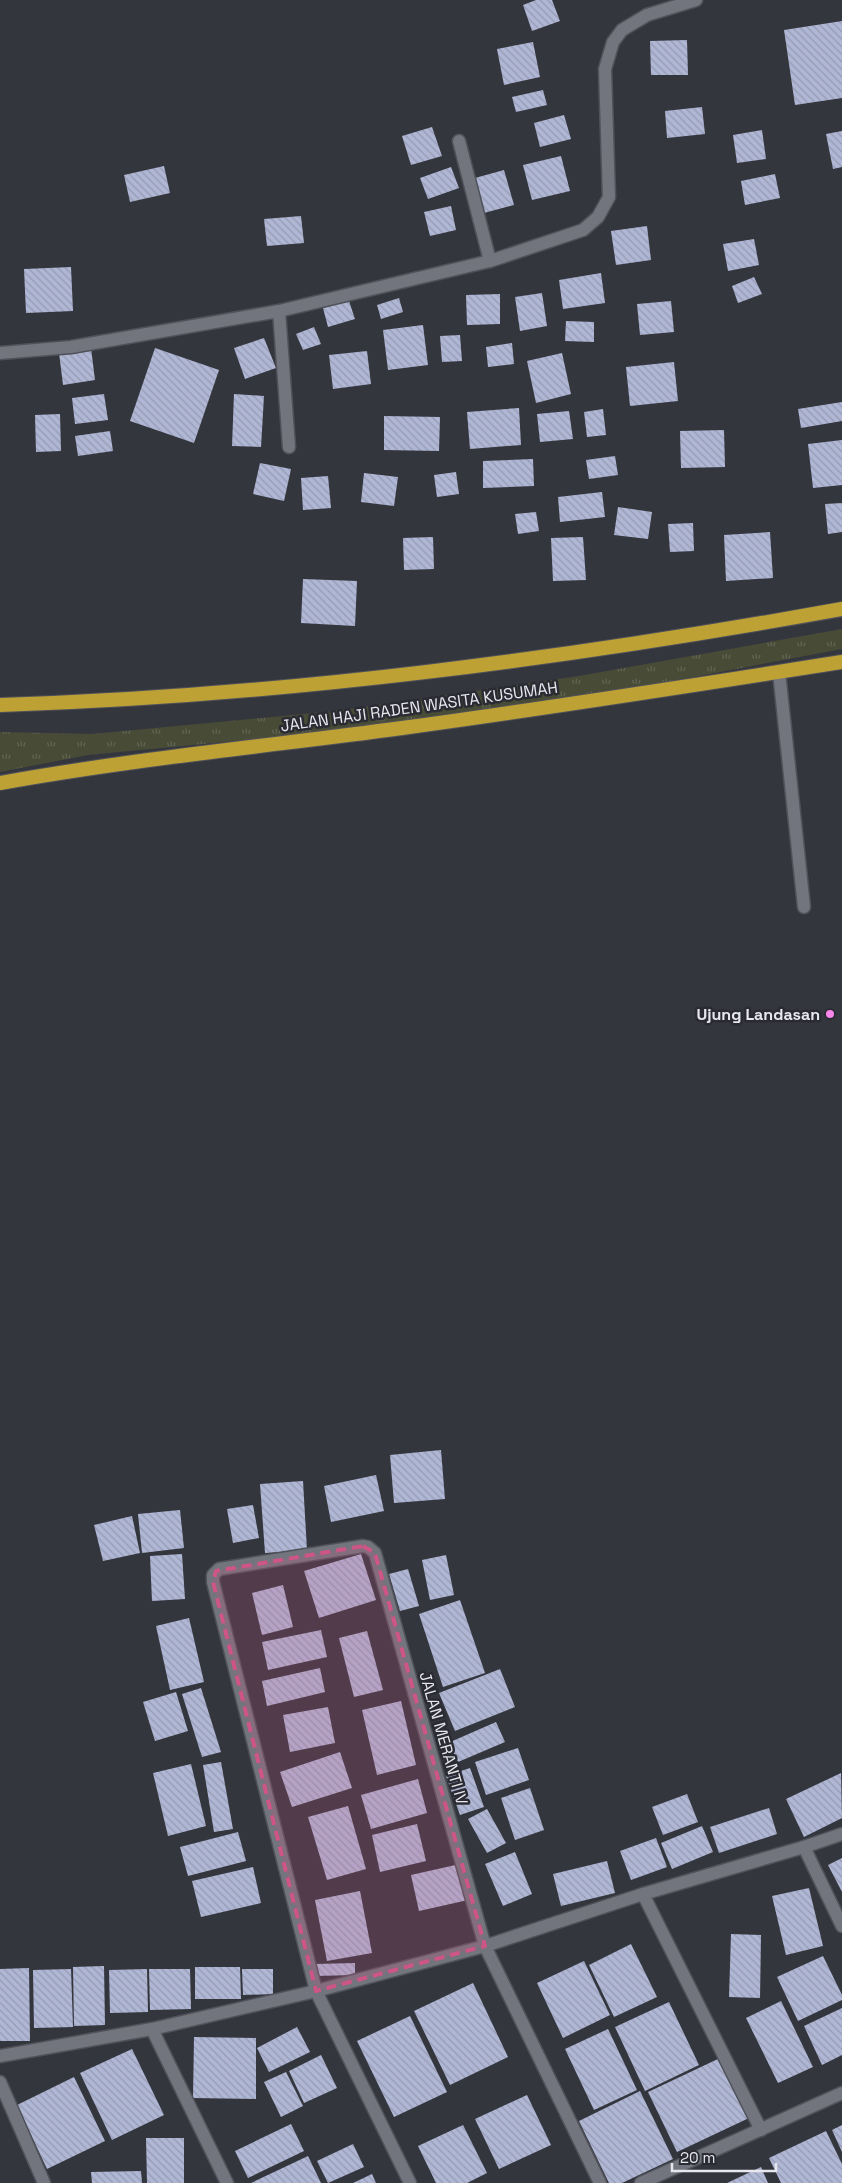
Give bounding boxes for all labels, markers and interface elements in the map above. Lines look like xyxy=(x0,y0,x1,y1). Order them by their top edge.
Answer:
street label: JALAN HAJI RADEN WASITA KUSUMAH xyxy=(279,677,559,736)
place label: Ujung Landasan xyxy=(696,1004,820,1025)
marker: Ujung Landasan xyxy=(824,1008,836,1020)
street label: JALAN MERANTI IV xyxy=(414,1669,473,1807)
scale bar xyxy=(672,2140,776,2172)
text: 20 m xyxy=(680,2148,715,2167)

